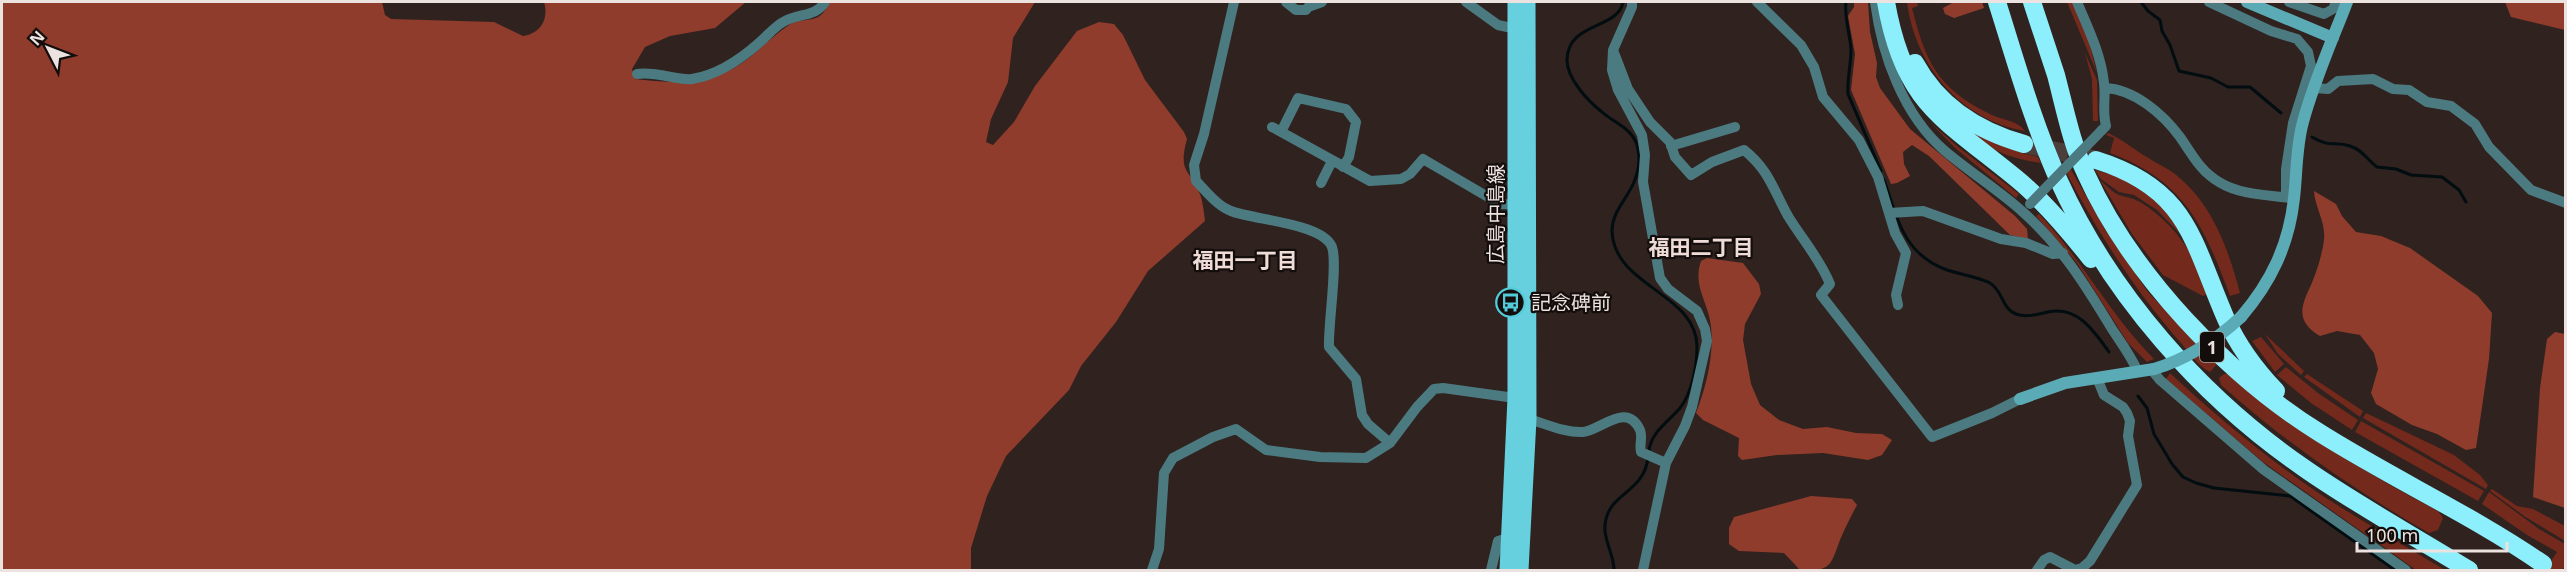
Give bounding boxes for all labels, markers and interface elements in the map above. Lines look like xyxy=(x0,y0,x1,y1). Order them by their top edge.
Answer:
north arrow xyxy=(18,18,78,78)
text: N xyxy=(24,26,49,50)
street label: 広島中島線 xyxy=(1482,164,1509,264)
district label: 福田二丁目 xyxy=(1649,233,1754,261)
district label: 福田一丁目 xyxy=(1193,246,1298,274)
bus stop icon: 記念碑前 xyxy=(1494,286,1526,318)
place label: 記念碑前 xyxy=(1531,289,1611,316)
road number: 1 xyxy=(2200,332,2224,362)
scale bar xyxy=(2357,515,2507,553)
text: 100 m xyxy=(2366,523,2418,547)

